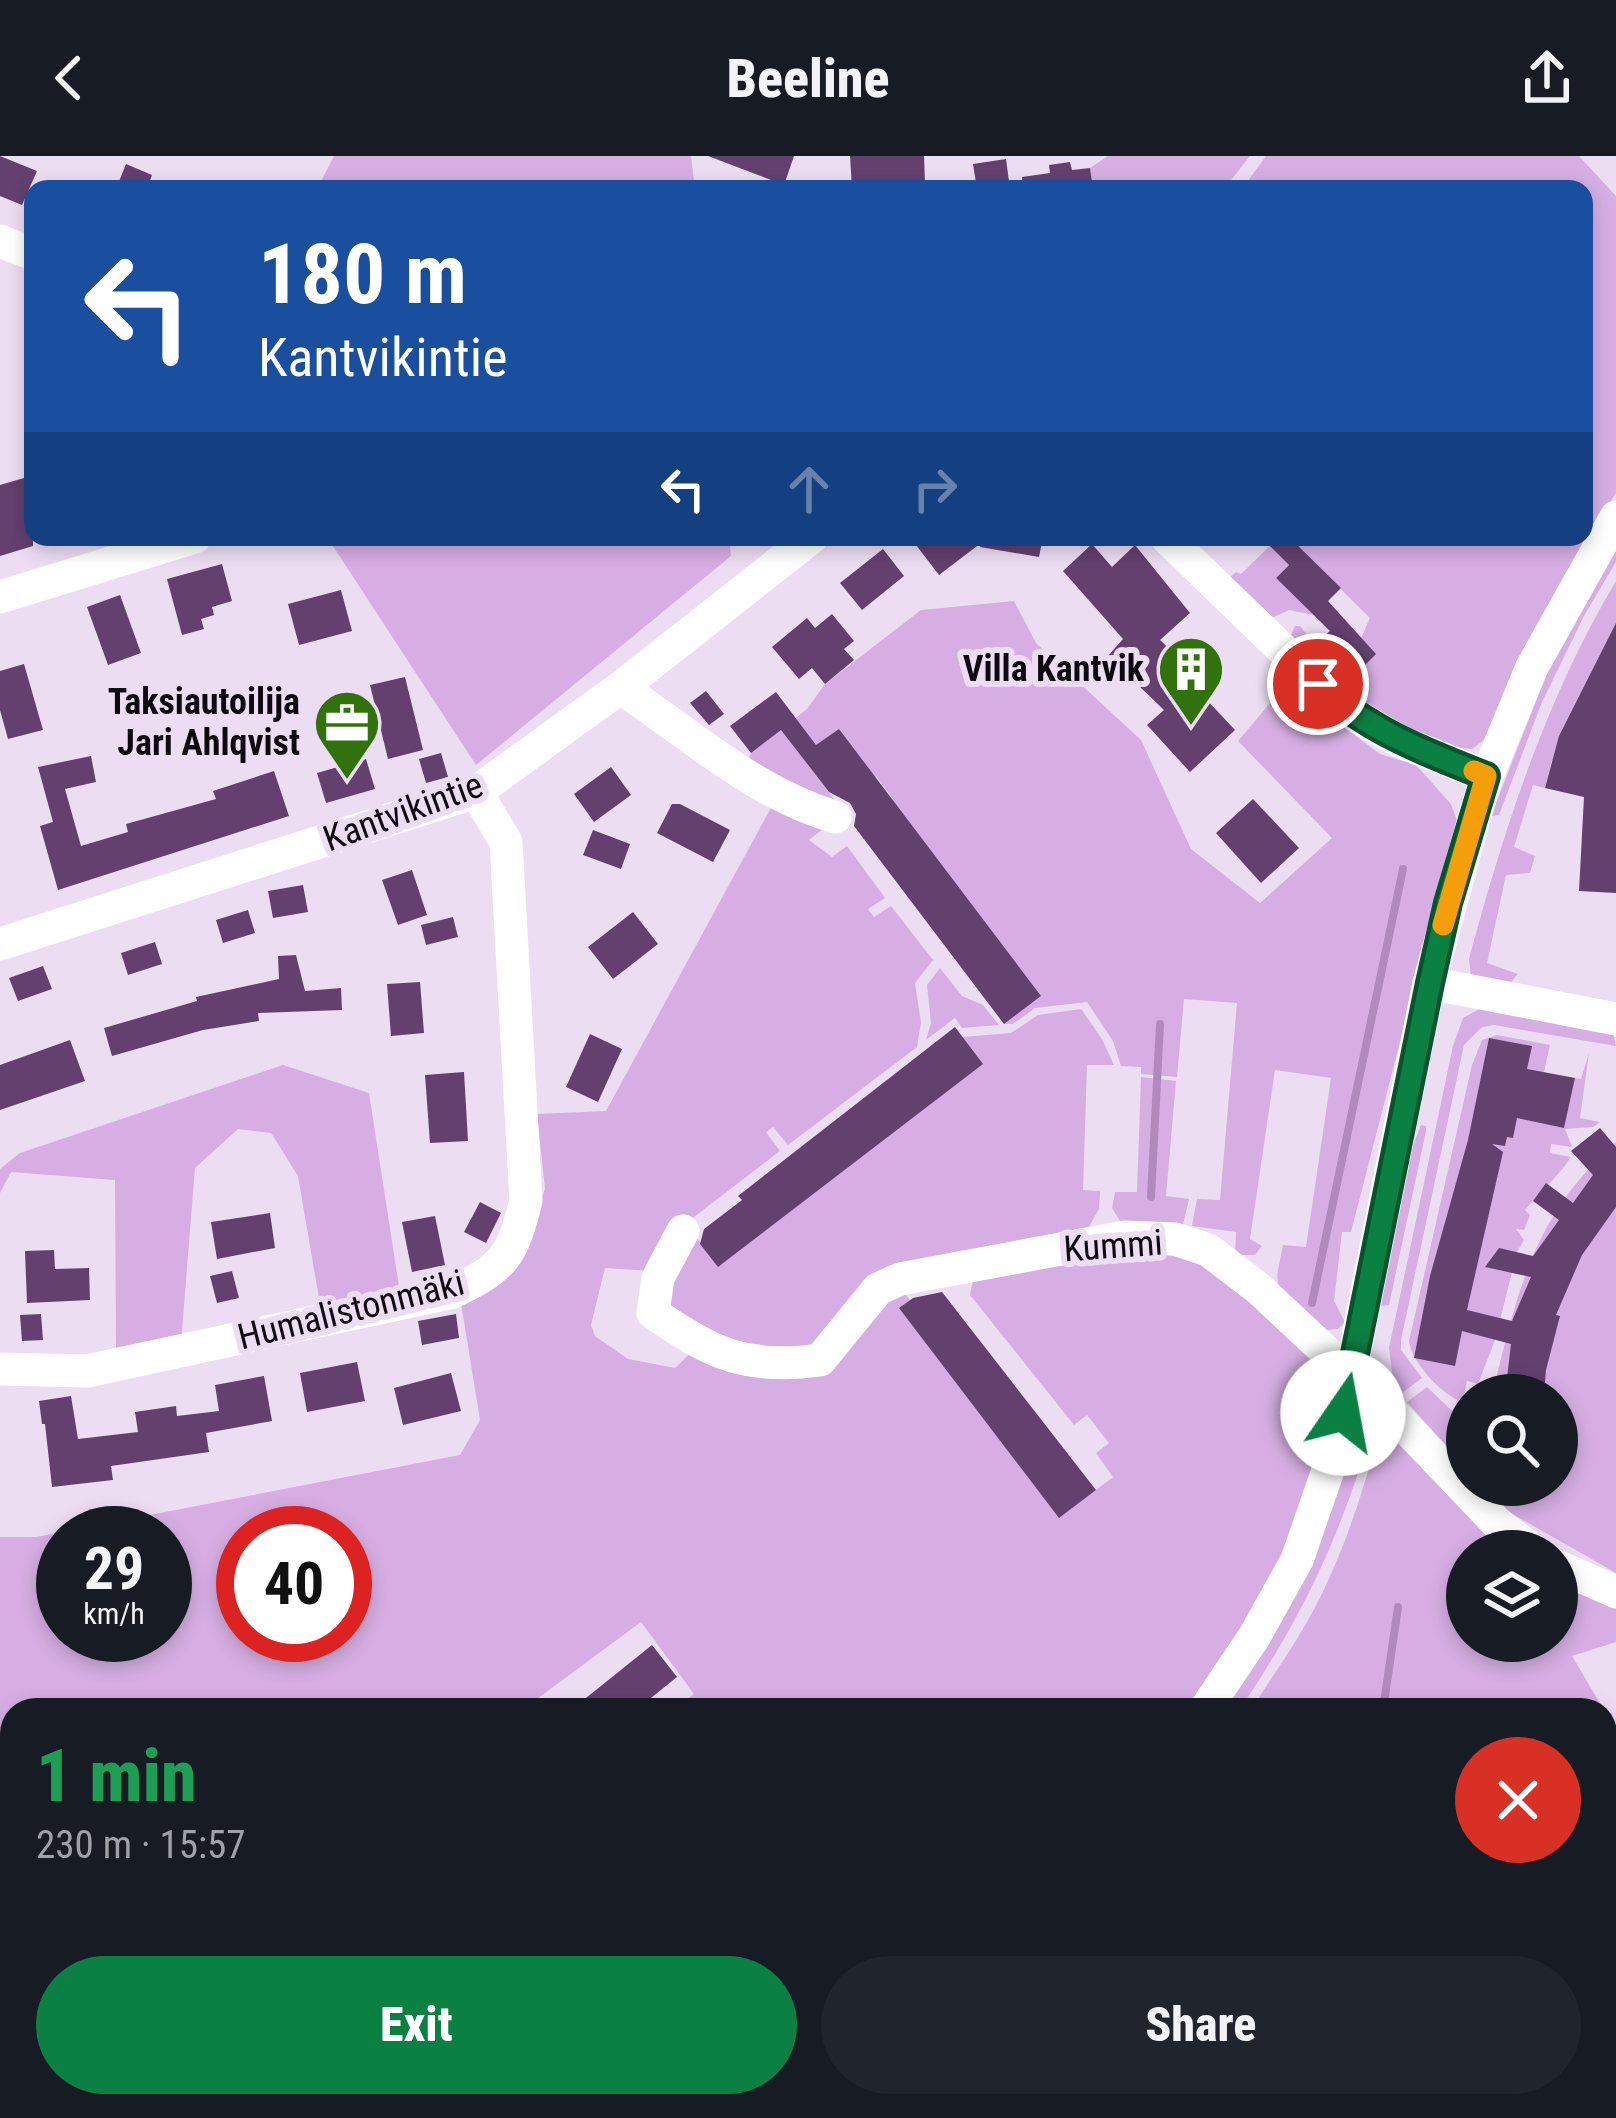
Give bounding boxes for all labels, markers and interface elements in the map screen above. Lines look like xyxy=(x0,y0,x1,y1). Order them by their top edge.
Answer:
icon: back xyxy=(36,45,102,111)
icon: share xyxy=(1514,45,1580,111)
text: Beeline xyxy=(727,47,889,110)
text: 180 m xyxy=(258,225,467,324)
icon: left xyxy=(60,228,216,384)
text: Kantvikintie xyxy=(258,326,508,389)
icon: left xyxy=(650,456,716,522)
icon: ahead xyxy=(776,456,842,522)
icon: right xyxy=(902,456,968,522)
pin xyxy=(1267,633,1369,735)
building icon: Villa Kantvik xyxy=(1156,634,1226,728)
place label: Villa Kantvik xyxy=(963,648,1145,690)
icon: arrive xyxy=(1285,651,1351,717)
place label: Taksiautoilija Jari Ahlqvist xyxy=(108,681,300,764)
office icon: Taksiautoilija Jari Ahlqvist xyxy=(312,688,382,782)
street label: Kantvikintie xyxy=(318,764,488,860)
street label: Kummi xyxy=(1062,1222,1164,1270)
street label: Humalistonmäki xyxy=(234,1262,468,1358)
position arrow xyxy=(1280,1350,1406,1476)
map controls xyxy=(1446,1374,1578,1662)
button: search xyxy=(1446,1374,1578,1506)
speed limit sign: 40 xyxy=(216,1506,372,1662)
button: layers xyxy=(1446,1530,1578,1662)
text: 29 xyxy=(84,1533,144,1604)
text: km/h xyxy=(83,1596,145,1631)
text: 1 min xyxy=(36,1734,197,1819)
button: close xyxy=(1455,1737,1581,1863)
text: 230 m · 15:57 xyxy=(36,1822,246,1868)
button: Exit xyxy=(36,1956,797,2094)
button: Share xyxy=(821,1956,1581,2094)

